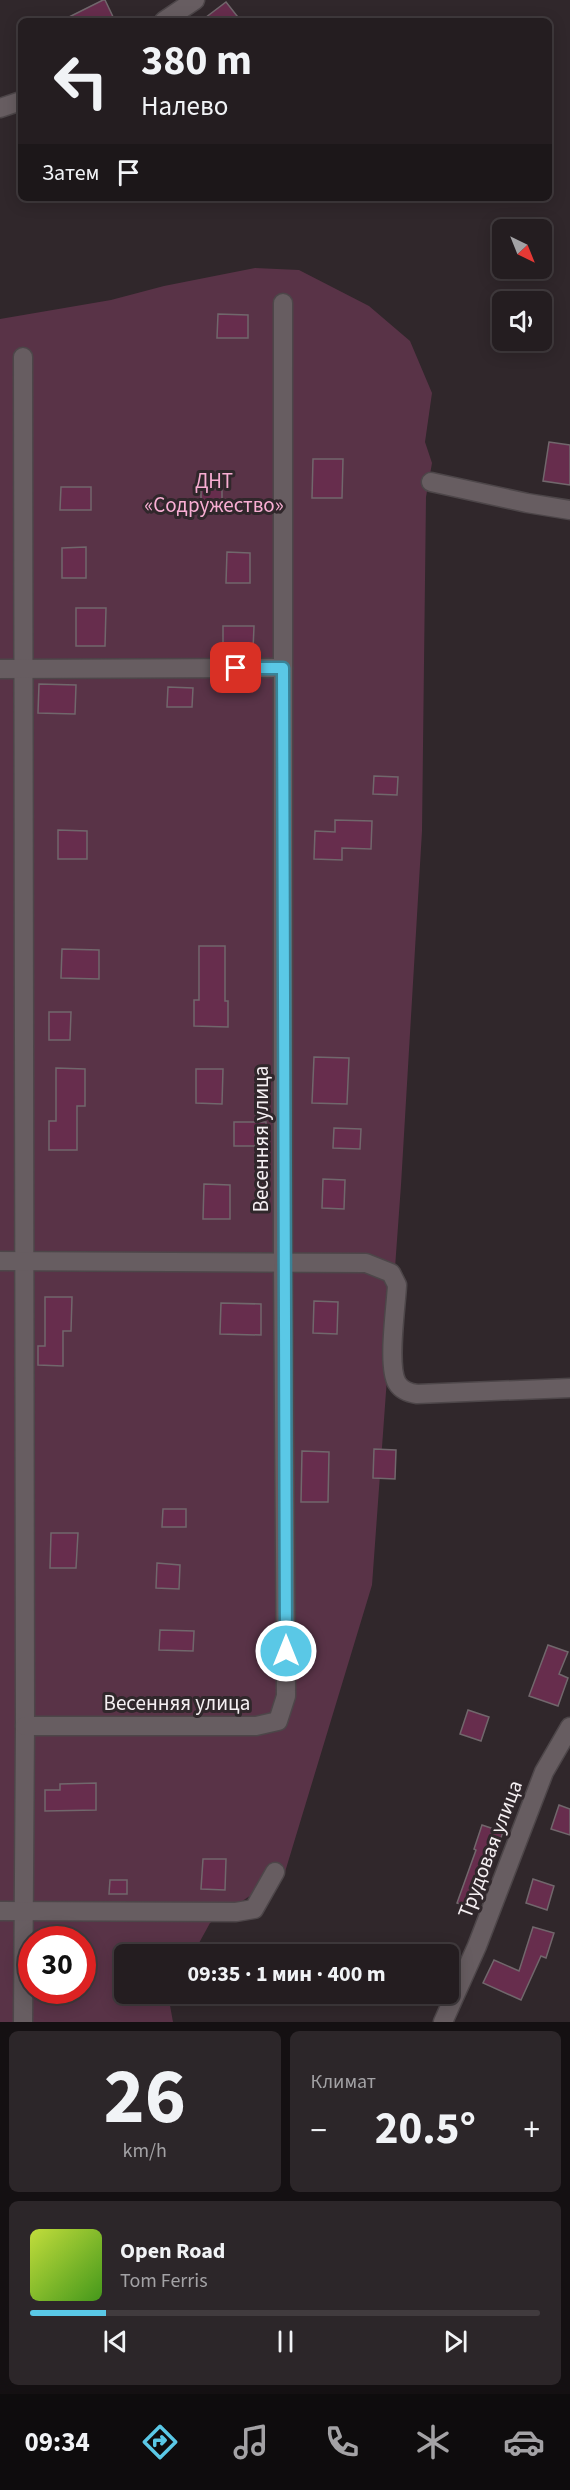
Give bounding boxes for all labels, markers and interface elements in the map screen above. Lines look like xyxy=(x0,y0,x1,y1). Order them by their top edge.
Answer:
text: 380 m xyxy=(141,31,252,91)
icon: left xyxy=(42,42,120,120)
text: Налево xyxy=(141,87,228,126)
icon: arrive xyxy=(112,156,145,189)
text: Затем xyxy=(42,157,100,189)
north arrow xyxy=(492,219,552,279)
map controls xyxy=(492,219,552,351)
button: sound xyxy=(492,291,552,351)
park label: ДНТ «Содружество» xyxy=(144,466,284,520)
pin xyxy=(210,642,261,693)
icon: arrive xyxy=(219,651,252,684)
street label: Весенняя улица xyxy=(246,1066,276,1212)
position arrow xyxy=(254,1619,318,1683)
street label: Весенняя улица xyxy=(104,1688,250,1718)
street label: Трудовая улица xyxy=(450,1776,530,1922)
speed limit sign: 30 xyxy=(18,1926,96,2004)
text: 09:35 · 1 мин · 400 m xyxy=(187,1958,386,1990)
text: 26 xyxy=(104,2042,186,2153)
text: Климат xyxy=(311,2068,376,2096)
text: 20.5° xyxy=(375,2097,476,2161)
text: − xyxy=(311,2107,327,2154)
text: + xyxy=(524,2107,540,2154)
text: km/h xyxy=(123,2137,167,2165)
text: Open Road xyxy=(120,2235,225,2267)
text: Tom Ferris xyxy=(120,2267,208,2295)
icon: previous xyxy=(99,2325,132,2358)
icon: pause xyxy=(269,2325,302,2358)
icon: next xyxy=(439,2325,472,2358)
icon: directions xyxy=(139,2421,181,2463)
icon: music xyxy=(230,2421,272,2463)
icon: phone xyxy=(321,2421,363,2463)
icon: climate xyxy=(412,2421,454,2463)
icon: car xyxy=(503,2421,545,2463)
text: 09:34 xyxy=(25,2423,90,2462)

